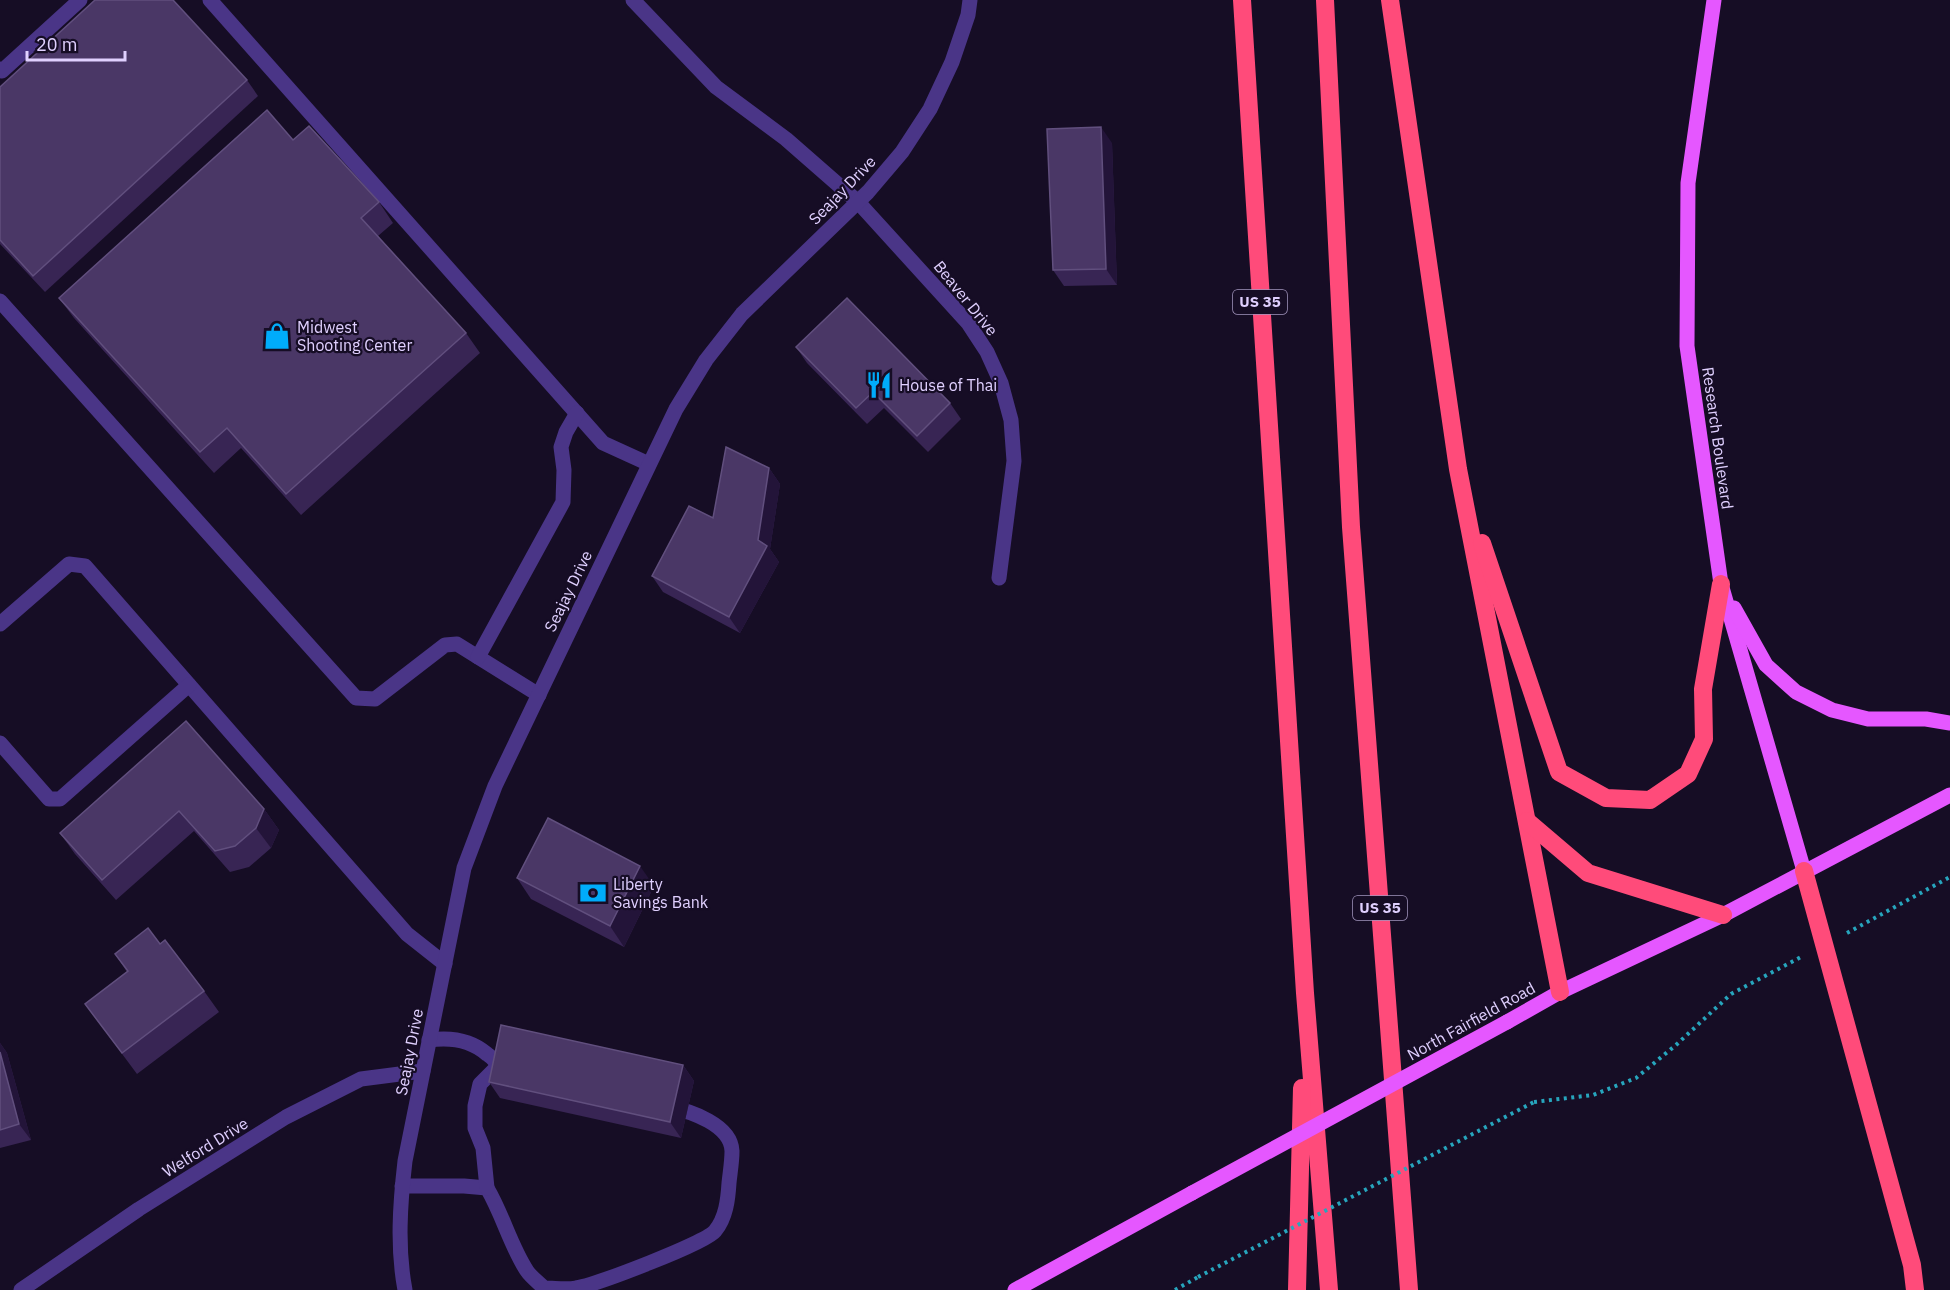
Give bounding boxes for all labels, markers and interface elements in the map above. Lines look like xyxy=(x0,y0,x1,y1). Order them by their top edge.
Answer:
scale bar xyxy=(27,24,124,62)
text: 20 m xyxy=(36,33,78,56)
street label: Seajay Drive xyxy=(804,151,880,229)
street label: Beaver Drive xyxy=(930,256,1003,340)
road number: US 35 xyxy=(1233,290,1287,314)
place label: Midwest Shooting Center xyxy=(297,317,412,355)
shop icon: Midwest Shooting Center xyxy=(262,321,292,351)
street label: Research Boulevard xyxy=(1698,366,1738,510)
restaurant icon: House of Thai xyxy=(864,370,894,400)
place label: House of Thai xyxy=(899,375,997,395)
street label: Seajay Drive xyxy=(540,547,596,635)
place label: Liberty Savings Bank xyxy=(613,874,709,912)
bank icon: Liberty Savings Bank xyxy=(578,878,608,908)
road number: US 35 xyxy=(1353,896,1407,920)
street label: North Fairfield Road xyxy=(1403,977,1539,1065)
street label: Seajay Drive xyxy=(391,1007,427,1097)
street label: Welford Drive xyxy=(158,1113,252,1181)

